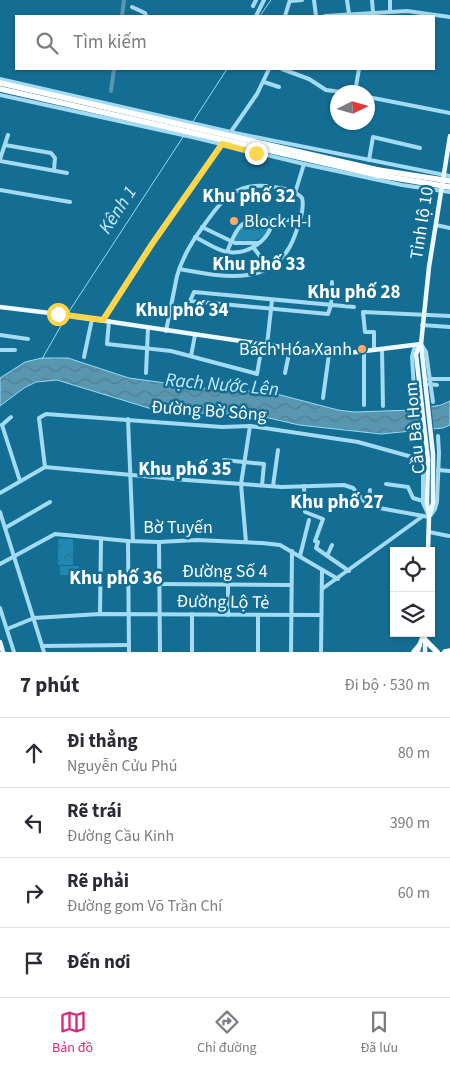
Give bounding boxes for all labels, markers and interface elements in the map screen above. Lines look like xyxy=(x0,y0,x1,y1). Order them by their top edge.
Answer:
search box xyxy=(15,15,435,70)
icon: search xyxy=(33,29,61,57)
text: Tìm kiếm xyxy=(73,29,147,56)
north arrow xyxy=(330,85,375,130)
route end xyxy=(245,142,268,165)
water label: Kênh 1 xyxy=(92,181,144,239)
district label: Khu phố 32 xyxy=(202,183,296,210)
street label: Tỉnh lộ 10 xyxy=(404,185,440,261)
place label: Block H-I xyxy=(244,209,312,234)
marker: Block H-I xyxy=(228,215,240,227)
district label: Khu phố 33 xyxy=(212,251,306,278)
district label: Khu phố 28 xyxy=(307,279,401,306)
district label: Khu phố 34 xyxy=(135,297,229,324)
route start xyxy=(47,303,70,326)
place label: Bách Hóa Xanh xyxy=(239,337,352,362)
marker: Bách Hóa Xanh xyxy=(356,343,368,355)
water label: Rạch Nước Lên xyxy=(164,367,280,403)
street label: Cầu Bà Hom xyxy=(399,381,431,475)
street label: Đường Bờ Sông xyxy=(150,394,268,428)
district label: Khu phố 35 xyxy=(138,456,232,483)
district label: Khu phố 27 xyxy=(290,489,384,516)
street label: Bờ Tuyến xyxy=(143,515,213,540)
map controls xyxy=(390,547,435,637)
button: locate xyxy=(390,547,435,592)
street label: Đường Số 4 xyxy=(182,559,268,584)
district label: Khu phố 36 xyxy=(69,565,163,592)
street label: Đường Lộ Tẻ xyxy=(176,589,270,615)
button: layers xyxy=(390,592,435,637)
text: 7 phút xyxy=(20,670,79,700)
text: Đi bộ · 530 m xyxy=(344,674,430,696)
text: Đi thẳng xyxy=(67,728,138,755)
icon: ahead xyxy=(20,739,48,767)
text: 80 m xyxy=(398,742,430,764)
text: Nguyễn Cửu Phú xyxy=(67,755,177,777)
text: Rẽ trái xyxy=(67,798,122,825)
icon: left xyxy=(20,809,48,837)
text: 390 m xyxy=(390,812,430,834)
text: Đường Cầu Kinh xyxy=(67,825,174,847)
text: Rẽ phải xyxy=(67,868,129,895)
icon: right xyxy=(20,879,48,907)
text: 60 m xyxy=(398,882,430,904)
text: Đường gom Võ Trần Chí xyxy=(67,895,222,917)
icon: arrive xyxy=(20,949,48,977)
text: Đến nơi xyxy=(67,949,131,976)
tab: Bản đồ xyxy=(52,1008,93,1058)
tab: Chỉ đường xyxy=(197,1008,257,1058)
tab: Đã lưu xyxy=(360,1008,398,1058)

